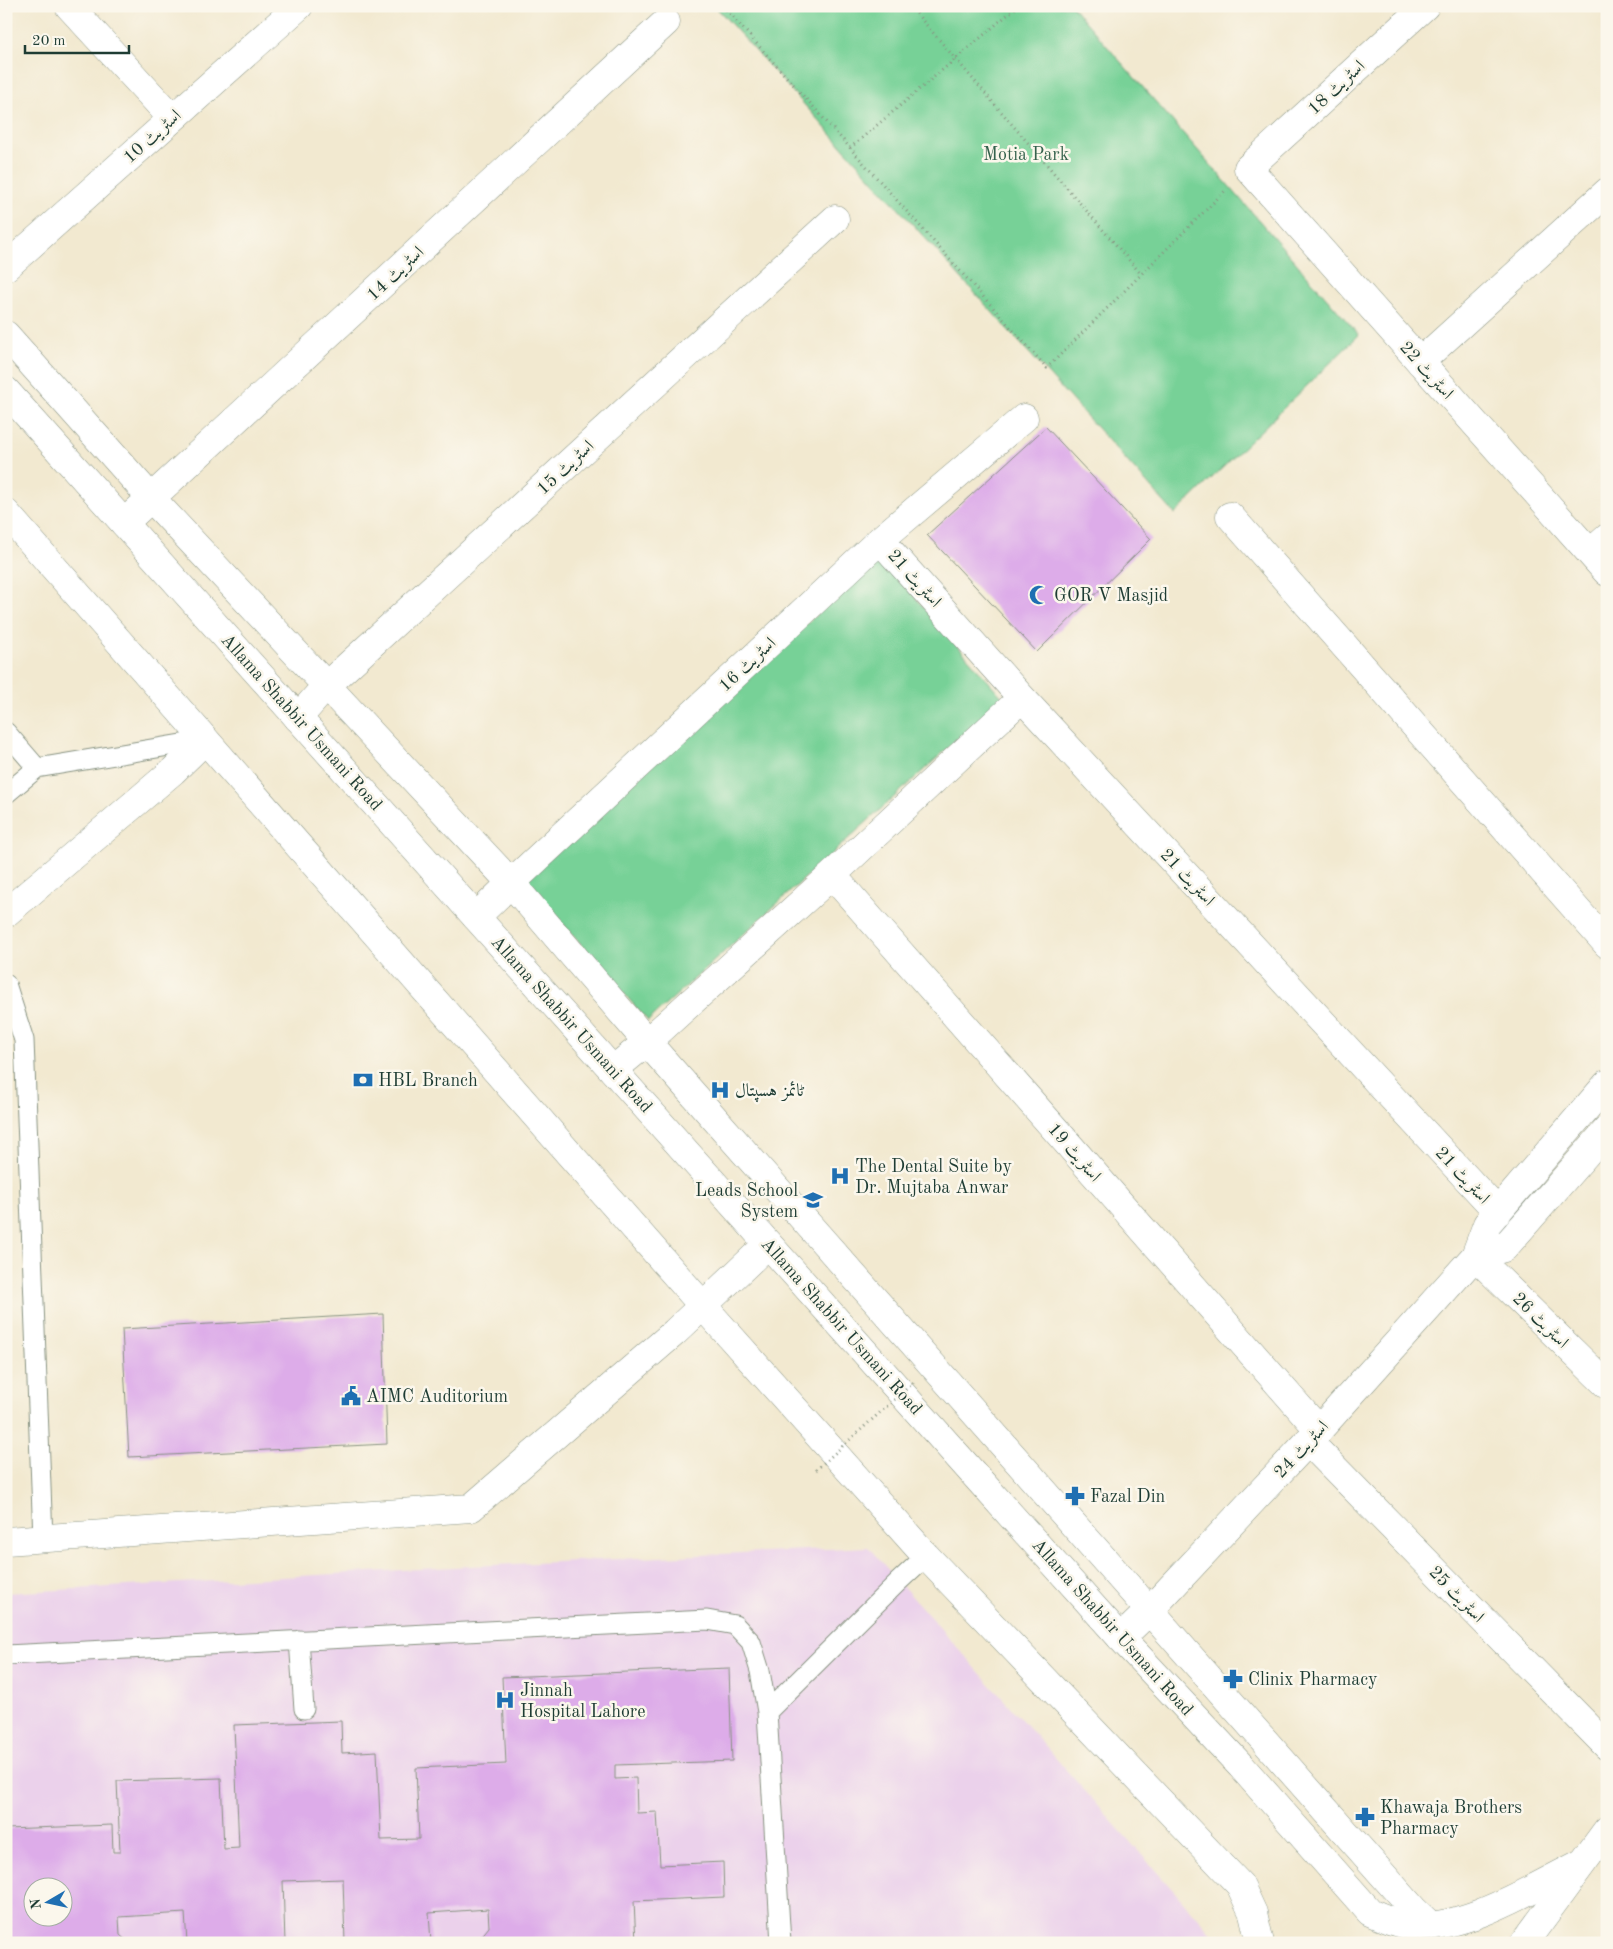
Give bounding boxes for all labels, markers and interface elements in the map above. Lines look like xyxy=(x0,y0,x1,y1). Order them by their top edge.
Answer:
scale bar xyxy=(25,22,129,54)
text: 20 m xyxy=(32,34,66,49)
street label: اسٹریٹ 18 xyxy=(1305,57,1370,120)
street label: اسٹریٹ 10 xyxy=(120,106,186,169)
park label: Motia Park xyxy=(983,146,1069,164)
street label: اسٹریٹ 14 xyxy=(364,243,429,306)
street label: اسٹریٹ 22 xyxy=(1394,338,1457,404)
street label: اسٹریٹ 15 xyxy=(534,437,599,500)
street label: اسٹریٹ 21 xyxy=(882,546,945,612)
mosque icon: GOR V Masjid xyxy=(1028,584,1050,606)
place label: GOR V Masjid xyxy=(1054,587,1168,605)
street label: Allama Shabbir Usmani Road xyxy=(217,631,385,814)
street label: اسٹریٹ 16 xyxy=(716,634,781,697)
street label: اسٹریٹ 21 xyxy=(1155,846,1218,911)
street label: Allama Shabbir Usmani Road xyxy=(487,933,655,1116)
bank icon: HBL Branch xyxy=(352,1069,374,1091)
place label: HBL Branch xyxy=(378,1072,478,1090)
hospital icon: ٹائمز ہسپتال xyxy=(709,1079,731,1101)
place label: ٹائمز ہسپتال xyxy=(735,1081,805,1103)
street label: اسٹریٹ 19 xyxy=(1043,1120,1104,1187)
street label: اسٹریٹ 21 xyxy=(1430,1144,1493,1209)
place label: The Dental Suite by Dr. Mujtaba Anwar xyxy=(855,1158,1013,1197)
hospital icon: The Dental Suite by Dr. Mujtaba Anwar xyxy=(829,1165,851,1187)
place label: Leads School System xyxy=(695,1182,798,1221)
school or university icon: Leads School System xyxy=(802,1189,824,1211)
street label: Allama Shabbir Usmani Road xyxy=(757,1235,925,1418)
street label: اسٹریٹ 26 xyxy=(1508,1289,1572,1354)
public building icon: AIMC Auditorium xyxy=(340,1385,362,1407)
place label: AIMC Auditorium xyxy=(366,1388,508,1406)
street label: اسٹریٹ 24 xyxy=(1271,1418,1334,1483)
pharmacy icon: Fazal Din xyxy=(1064,1485,1086,1507)
place label: Fazal Din xyxy=(1090,1488,1166,1506)
street label: Allama Shabbir Usmani Road xyxy=(1028,1536,1196,1719)
street label: اسٹریٹ 25 xyxy=(1424,1563,1487,1628)
pharmacy icon: Clinix Pharmacy xyxy=(1222,1668,1244,1690)
place label: Clinix Pharmacy xyxy=(1248,1671,1378,1689)
place label: Jinnah Hospital Lahore xyxy=(520,1682,646,1721)
hospital icon: Jinnah Hospital Lahore xyxy=(494,1689,516,1711)
place label: Khawaja Brothers Pharmacy xyxy=(1380,1799,1522,1838)
pharmacy icon: Khawaja Brothers Pharmacy xyxy=(1354,1806,1376,1828)
north arrow xyxy=(22,1876,72,1926)
text: N xyxy=(28,1897,44,1910)

